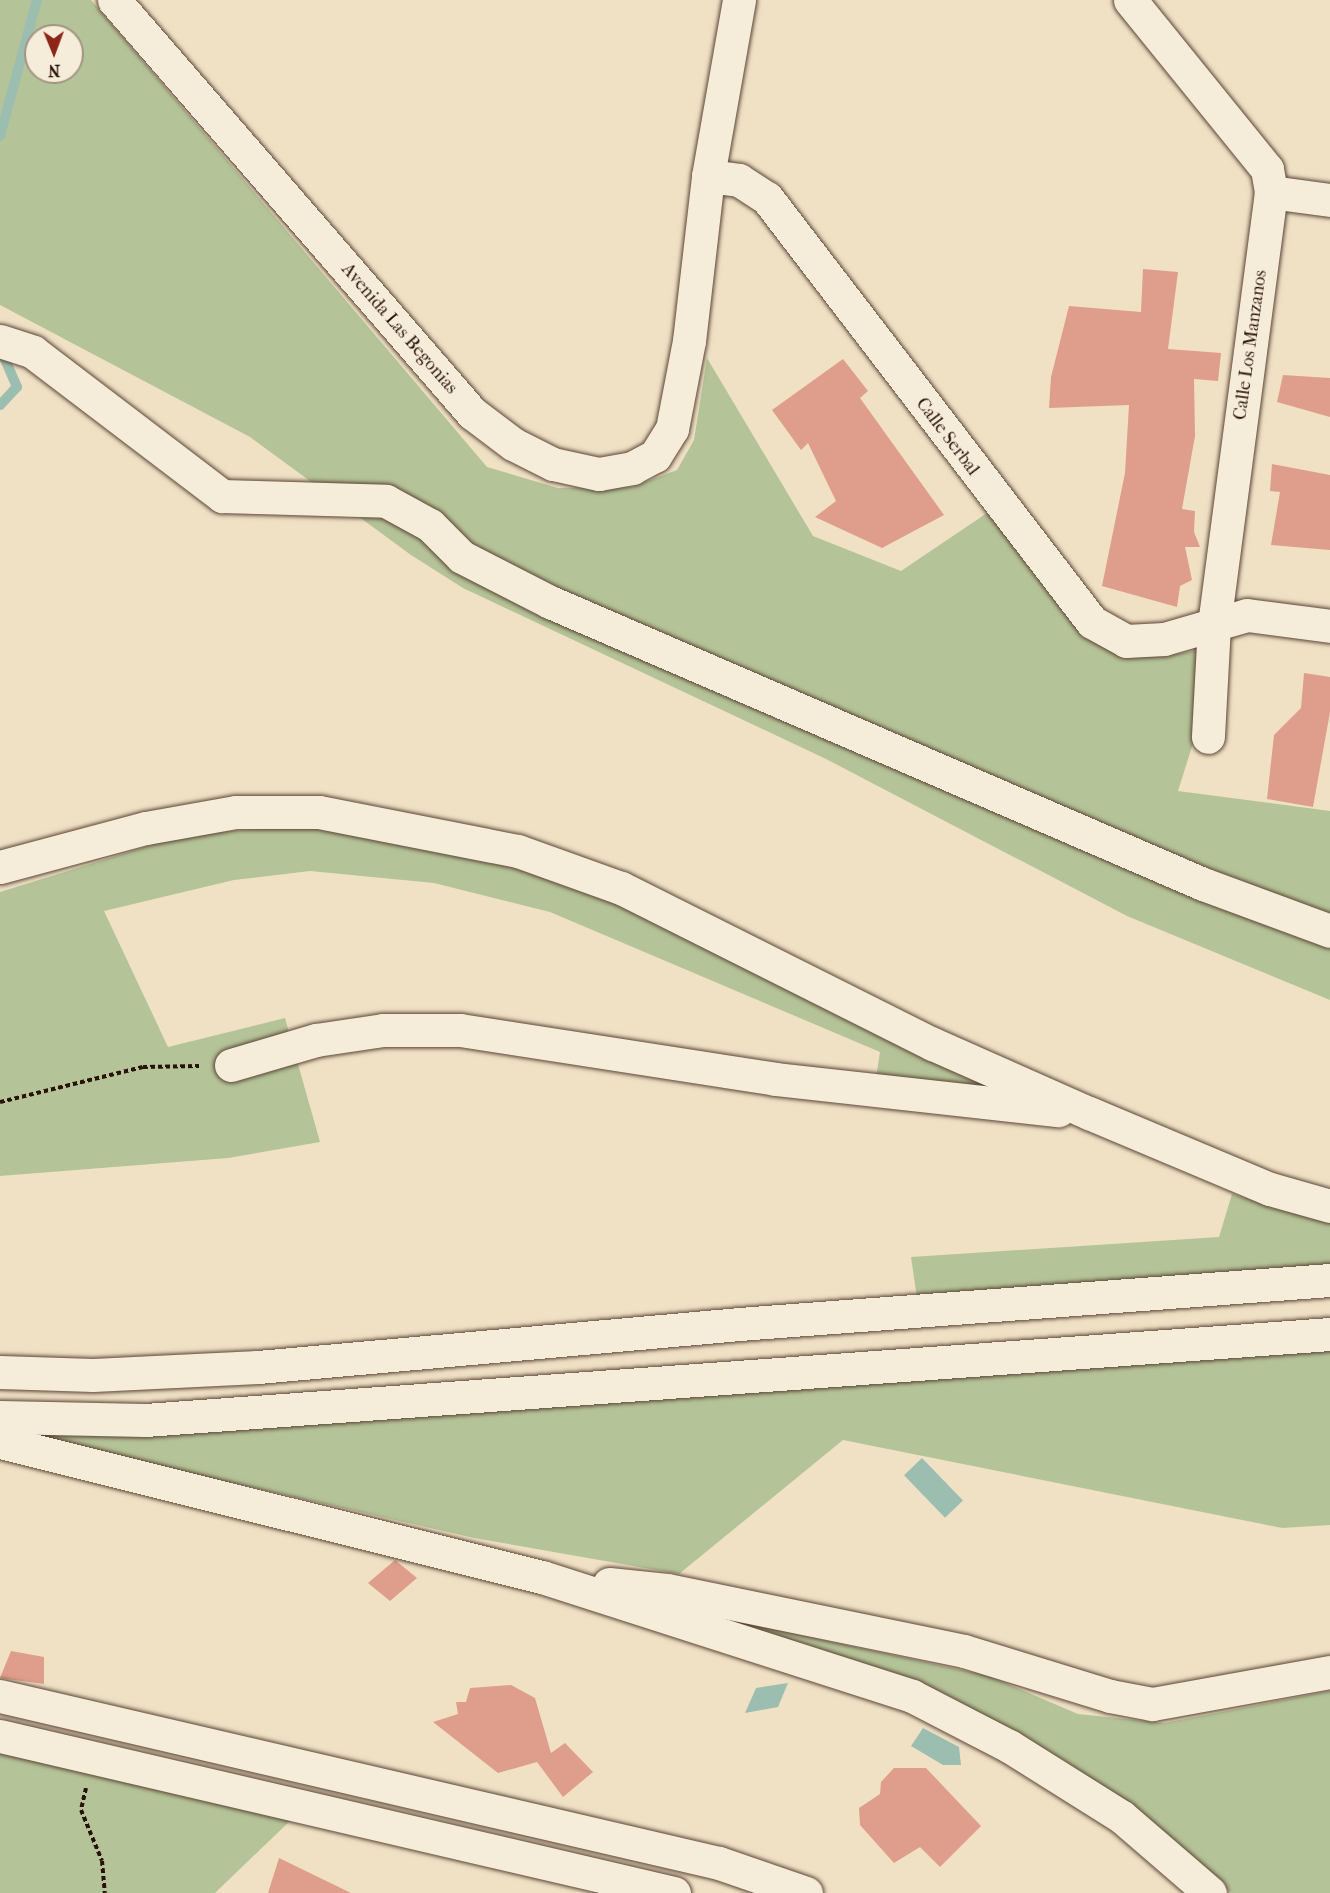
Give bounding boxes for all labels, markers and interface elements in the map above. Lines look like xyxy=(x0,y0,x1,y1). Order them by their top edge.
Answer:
north arrow xyxy=(24,24,84,84)
text: N xyxy=(48,61,61,80)
street label: Avenida Las Begonias xyxy=(336,259,462,399)
street label: Calle Los Manzanos xyxy=(1230,269,1272,421)
street label: Calle Serbal xyxy=(911,394,983,480)

